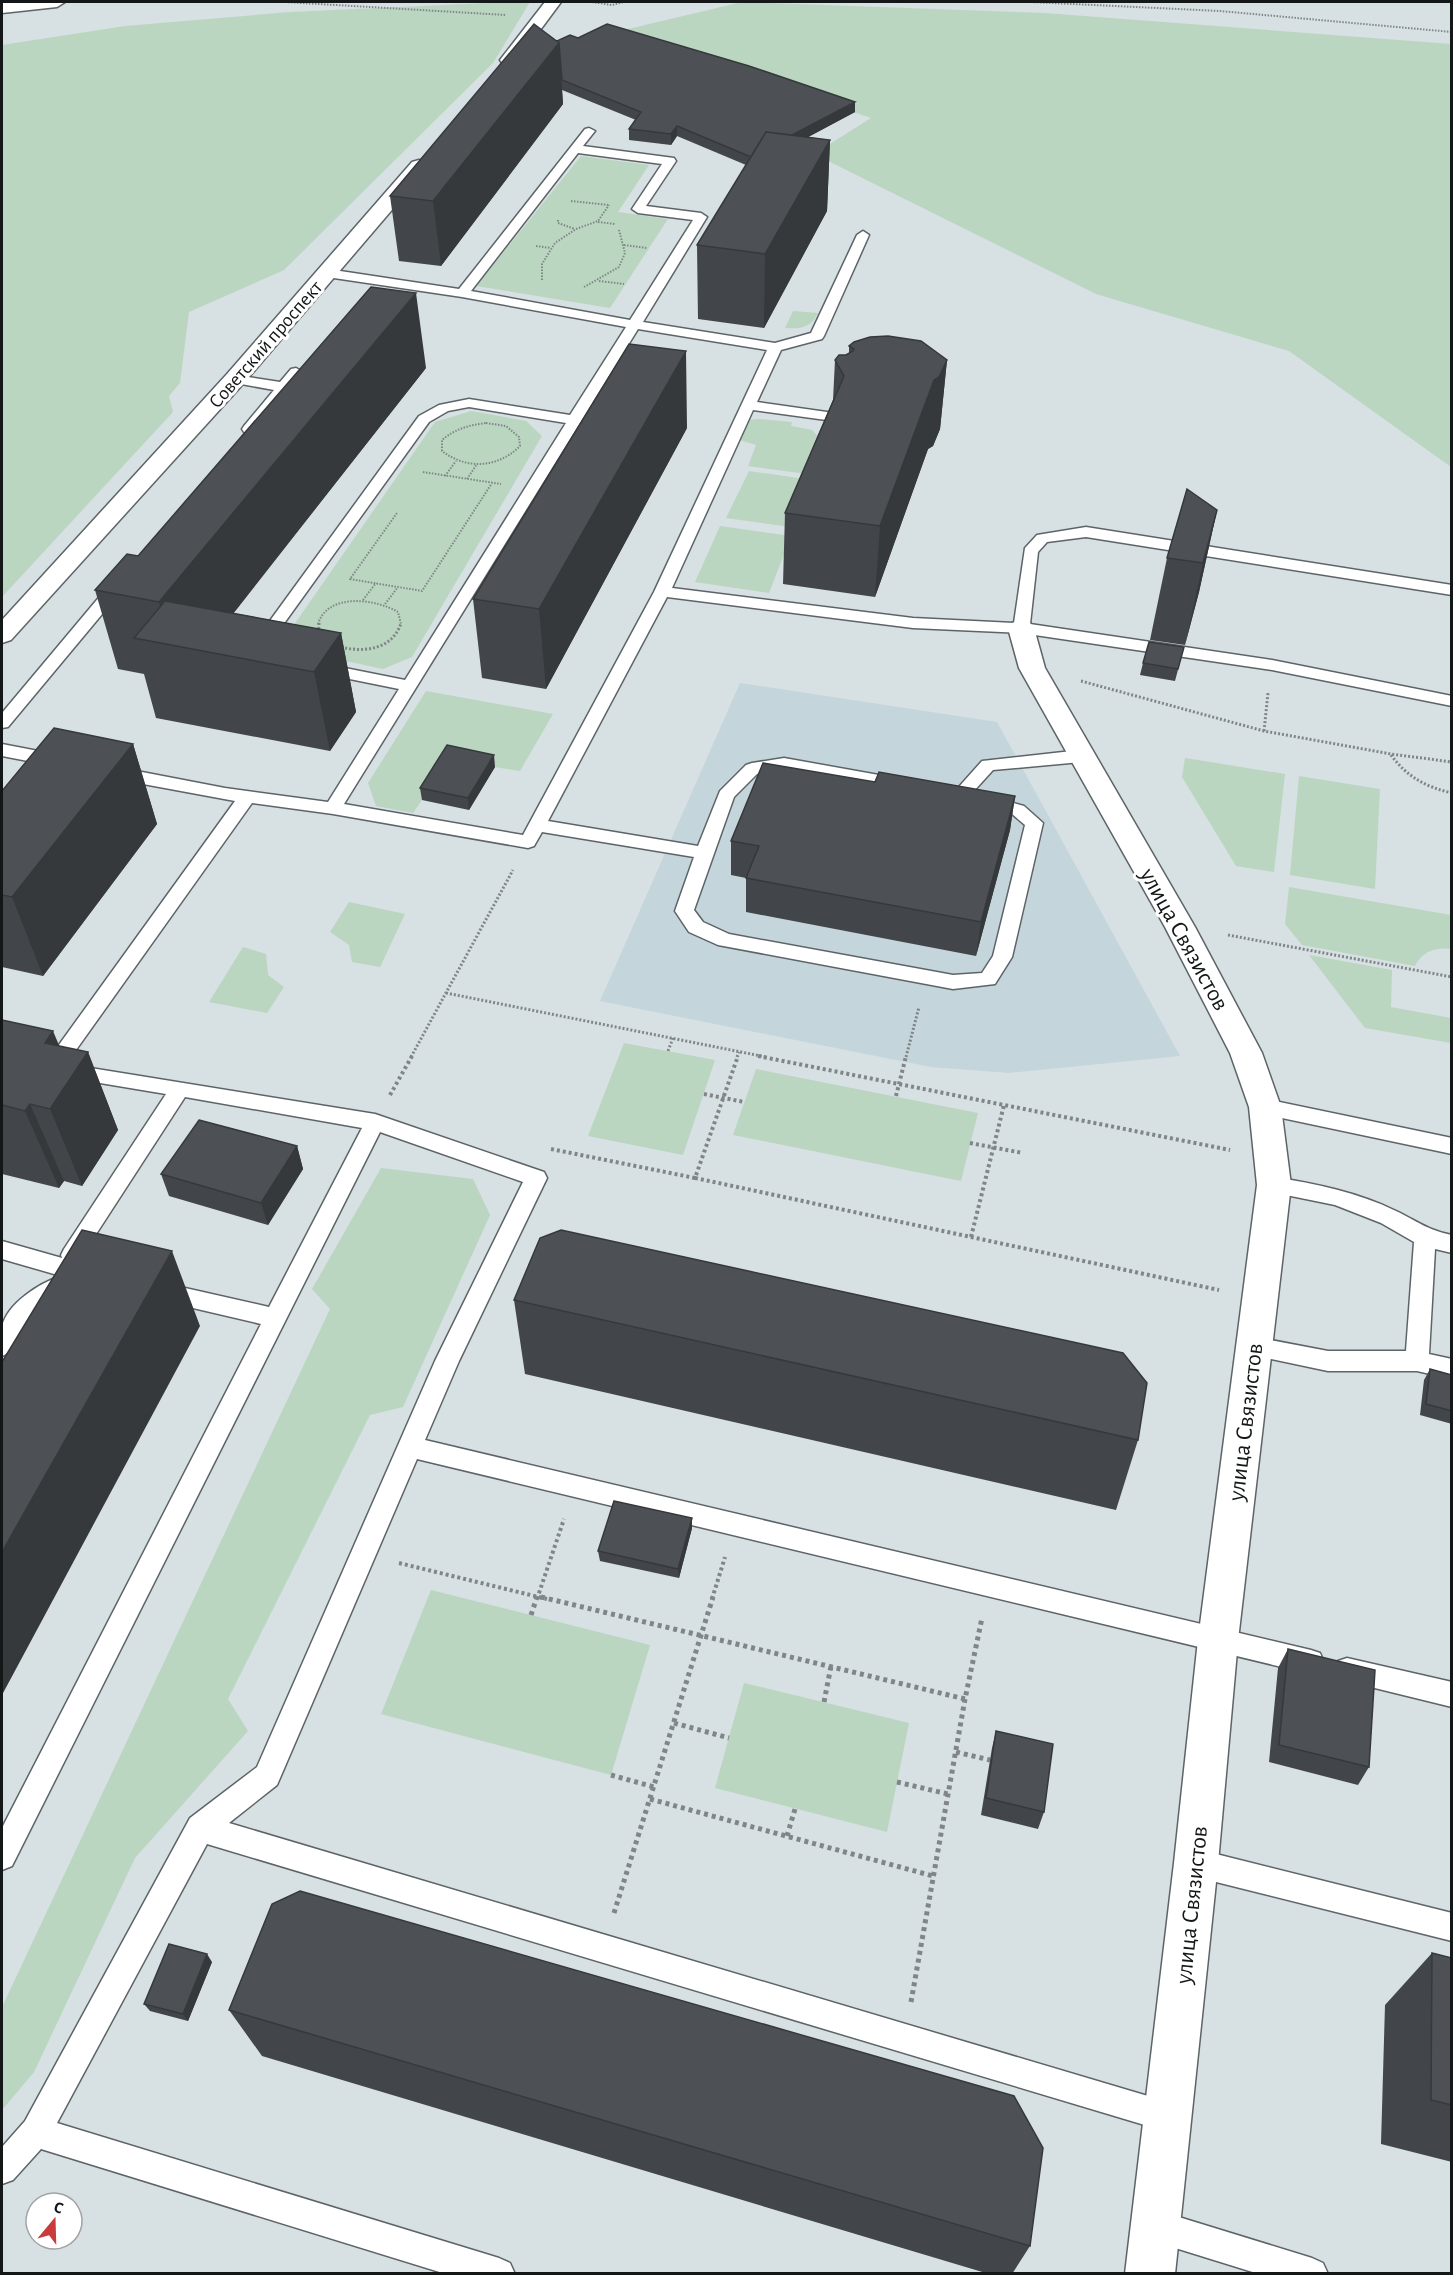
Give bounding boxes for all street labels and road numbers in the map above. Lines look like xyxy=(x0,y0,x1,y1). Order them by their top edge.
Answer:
street label: Советский проспект xyxy=(205,277,327,412)
street label: улица Связистов xyxy=(1135,863,1233,1015)
street label: улица Связистов xyxy=(1224,1342,1268,1503)
street label: улица Связистов xyxy=(1172,1825,1212,1986)

